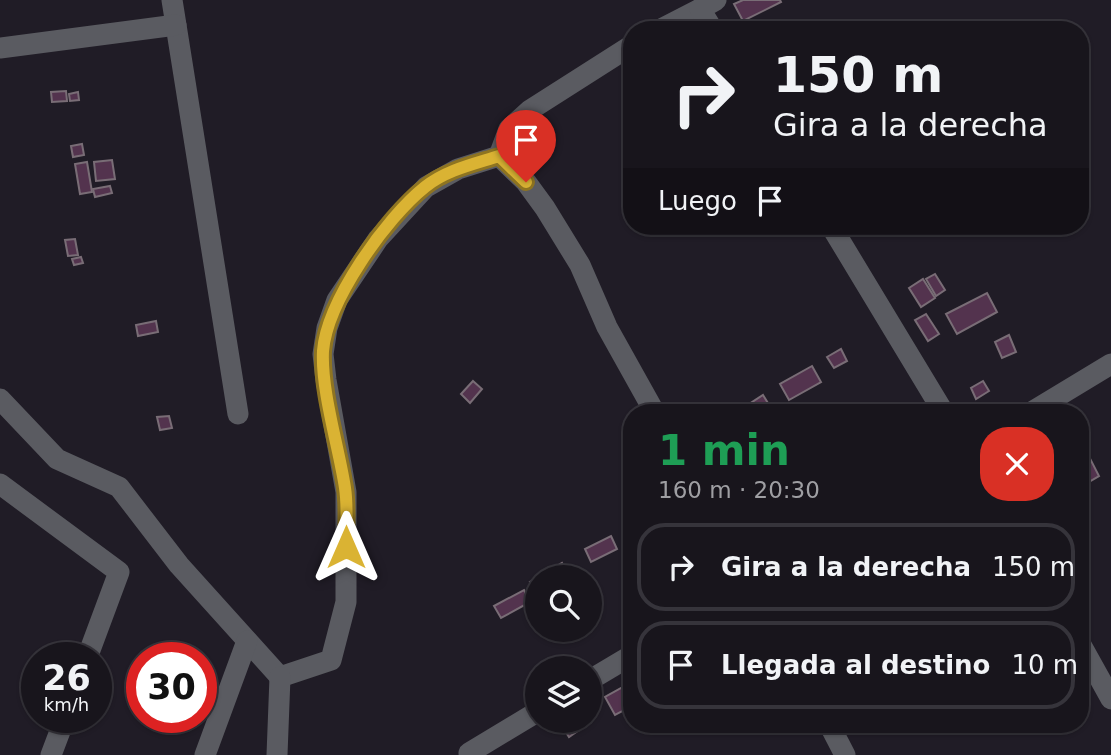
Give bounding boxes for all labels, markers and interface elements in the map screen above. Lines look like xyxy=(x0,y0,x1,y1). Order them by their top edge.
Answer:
text: 150 m xyxy=(773,47,943,104)
icon: right xyxy=(658,49,749,140)
text: Gira a la derecha xyxy=(773,106,1048,144)
pin xyxy=(496,110,556,182)
icon: arrive xyxy=(507,121,545,159)
icon: arrive xyxy=(751,182,789,220)
text: Luego xyxy=(658,186,737,216)
text: 1 min xyxy=(658,426,790,475)
button: close xyxy=(980,427,1054,501)
text: 160 m · 20:30 xyxy=(658,477,820,503)
position arrow xyxy=(309,510,383,584)
icon: right xyxy=(662,548,700,586)
text: Gira a la derecha xyxy=(721,552,971,582)
text: 150 m xyxy=(992,552,1075,582)
map controls xyxy=(525,565,602,733)
button: search xyxy=(525,565,602,642)
speed limit sign: 30 xyxy=(126,642,217,733)
icon: arrive xyxy=(662,646,700,684)
text: Llegada al destino xyxy=(721,650,990,680)
text: 10 m xyxy=(1011,650,1078,680)
button: layers xyxy=(525,656,602,733)
text: 26 xyxy=(42,658,91,698)
text: km/h xyxy=(44,694,89,715)

